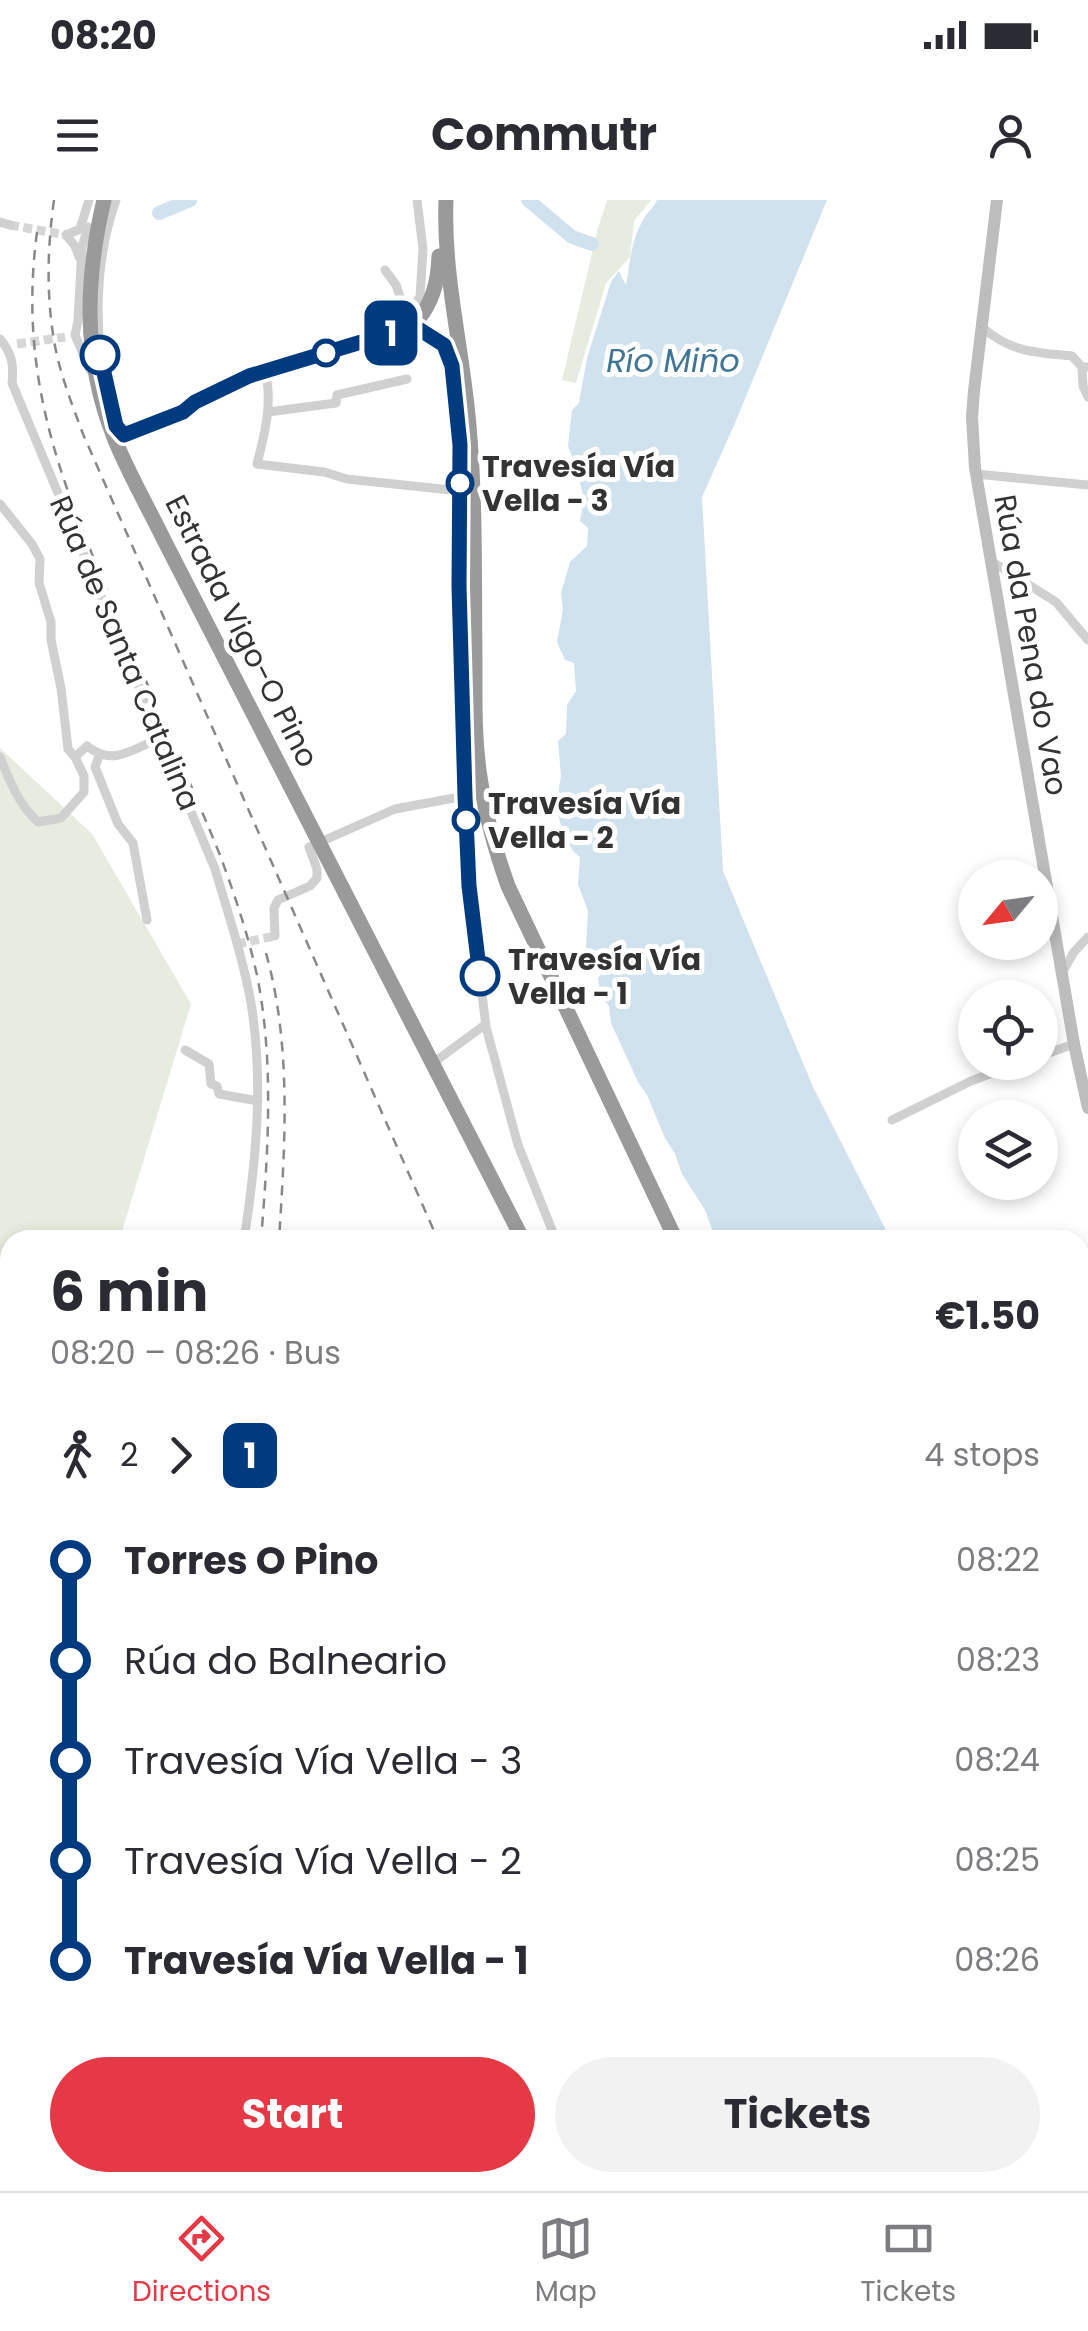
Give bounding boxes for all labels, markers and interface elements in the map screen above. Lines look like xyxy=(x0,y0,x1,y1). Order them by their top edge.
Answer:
text: 08:20 xyxy=(50,9,157,62)
text: Commutr xyxy=(431,103,657,166)
icon: menu xyxy=(50,108,105,163)
icon: person xyxy=(983,108,1038,163)
line badge: 1 xyxy=(358,300,424,366)
text: 1 xyxy=(384,309,398,358)
unlabelled marker xyxy=(81,336,119,374)
water label: Río Miño xyxy=(606,338,740,383)
unlabelled marker xyxy=(313,340,339,366)
place label: Travesía Vía Vella - 3 xyxy=(482,445,675,522)
marker: Travesía Vía Vella - 3 xyxy=(447,470,473,496)
street label: Estrada Vigo-O Pino xyxy=(155,487,329,775)
street label: Rúa de Santa Catalina xyxy=(39,489,211,817)
street label: Rúa da Pena do Vao xyxy=(983,491,1079,799)
place label: Travesía Vía Vella - 2 xyxy=(488,782,681,859)
marker: Travesía Vía Vella - 2 xyxy=(453,807,479,833)
north arrow xyxy=(958,860,1058,960)
map controls xyxy=(958,860,1058,1200)
place label: Travesía Vía Vella - 1 xyxy=(508,938,701,1015)
marker: Travesía Vía Vella - 1 xyxy=(461,957,499,995)
button: locate xyxy=(958,980,1058,1080)
button: layers xyxy=(958,1100,1058,1200)
text: 6 min xyxy=(50,1253,208,1330)
text: €1.50 xyxy=(935,1289,1040,1342)
text: 08:20 – 08:26 · Bus xyxy=(50,1330,341,1375)
icon: walk xyxy=(50,1428,105,1483)
icon: forward xyxy=(153,1428,208,1483)
text: 1 xyxy=(243,1431,257,1480)
text: 2 xyxy=(120,1432,138,1477)
text: 4 stops xyxy=(924,1432,1040,1477)
text: Torres O Pino xyxy=(124,1534,379,1587)
text: 08:22 xyxy=(956,1537,1040,1582)
text: Rúa do Balneario xyxy=(124,1634,447,1687)
text: 08:23 xyxy=(956,1637,1040,1682)
text: Travesía Vía Vella - 3 xyxy=(124,1734,522,1787)
text: 08:24 xyxy=(954,1737,1040,1782)
text: Travesía Vía Vella - 2 xyxy=(124,1834,522,1887)
text: 08:25 xyxy=(954,1837,1040,1882)
text: Travesía Vía Vella - 1 xyxy=(124,1934,529,1987)
text: 08:26 xyxy=(954,1937,1040,1982)
button: Start xyxy=(50,2057,535,2172)
button: Tickets xyxy=(555,2057,1040,2172)
tab: Directions xyxy=(132,2211,271,2313)
tab: Map xyxy=(535,2211,597,2313)
tab: Tickets xyxy=(860,2211,956,2313)

